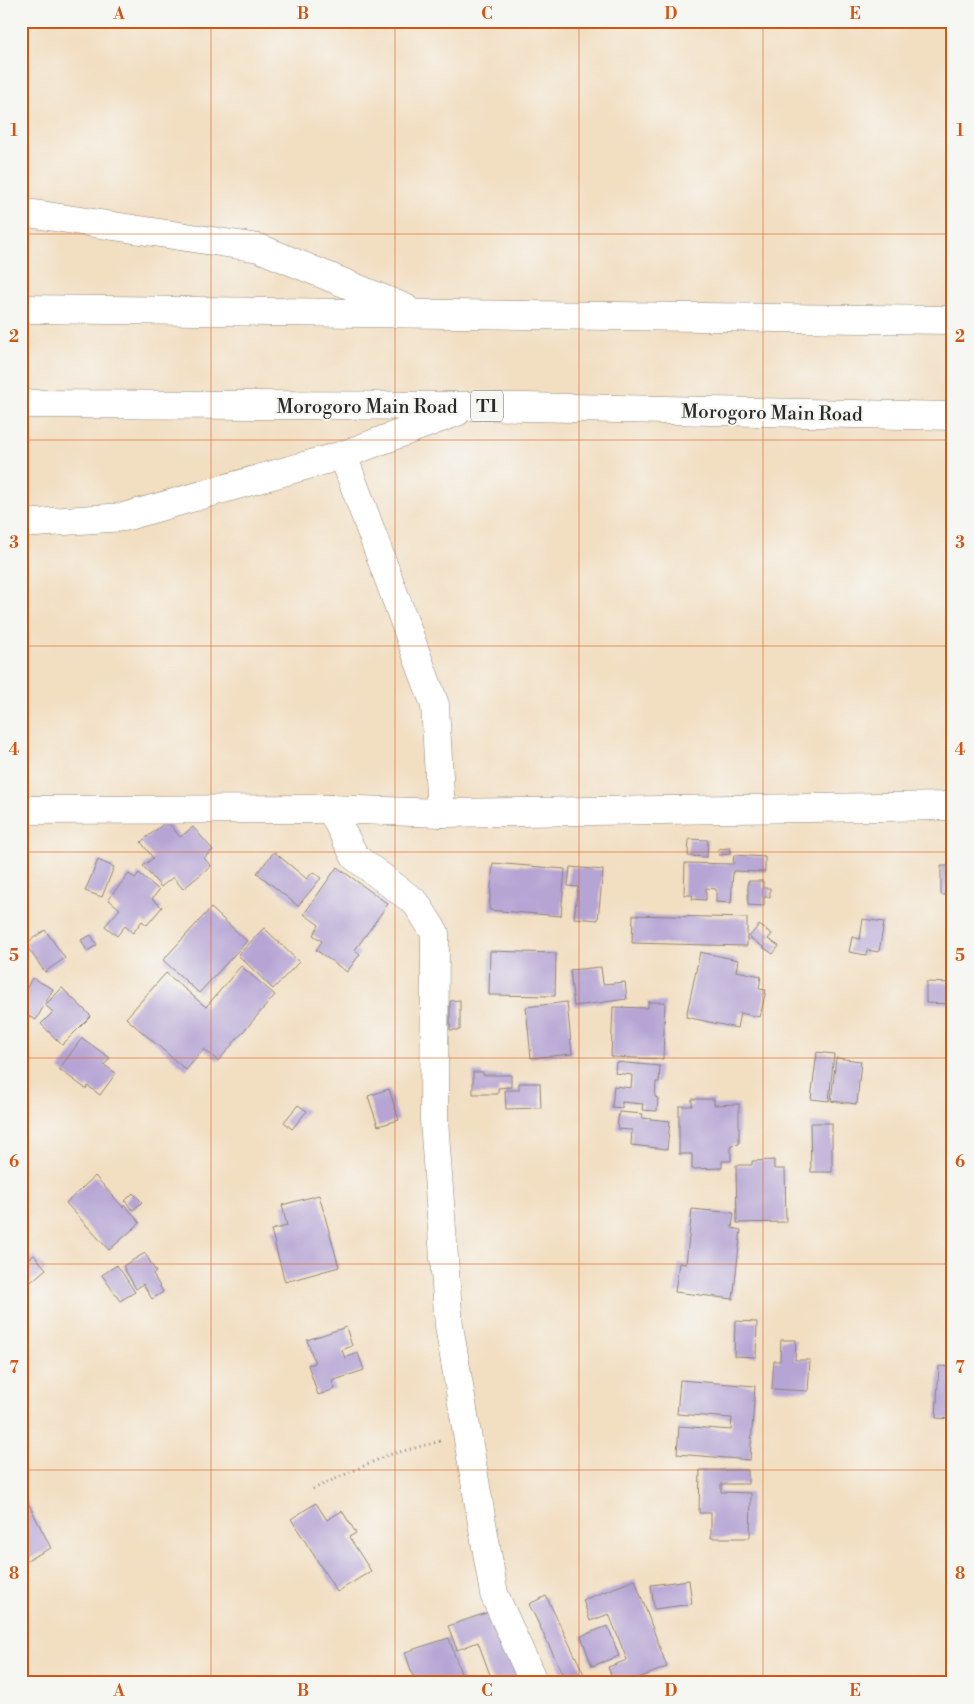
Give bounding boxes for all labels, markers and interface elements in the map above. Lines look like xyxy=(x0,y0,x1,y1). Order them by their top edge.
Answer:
text: A xyxy=(112,4,125,24)
text: B xyxy=(297,4,309,24)
text: C xyxy=(481,4,493,24)
text: D xyxy=(665,4,678,24)
text: E xyxy=(849,4,861,24)
text: 1 xyxy=(10,121,18,141)
text: 1 xyxy=(956,121,964,141)
text: 2 xyxy=(9,327,19,347)
text: 2 xyxy=(955,327,965,347)
road number: T1 xyxy=(471,391,503,422)
street label: Morogoro Main Road xyxy=(276,395,458,419)
street label: Morogoro Main Road xyxy=(681,399,863,427)
text: 3 xyxy=(9,533,19,553)
text: 3 xyxy=(955,533,965,553)
text: 4 xyxy=(9,740,20,760)
text: 4 xyxy=(955,740,966,760)
text: 5 xyxy=(9,946,19,966)
text: 5 xyxy=(955,946,965,966)
text: 6 xyxy=(9,1152,19,1172)
text: 6 xyxy=(955,1152,965,1172)
text: 7 xyxy=(9,1358,19,1378)
text: 7 xyxy=(955,1358,965,1378)
text: 8 xyxy=(9,1564,19,1584)
text: 8 xyxy=(955,1564,965,1584)
text: A xyxy=(112,1681,125,1701)
text: B xyxy=(297,1681,309,1701)
text: C xyxy=(481,1681,493,1701)
text: D xyxy=(665,1681,678,1701)
text: E xyxy=(849,1681,861,1701)

